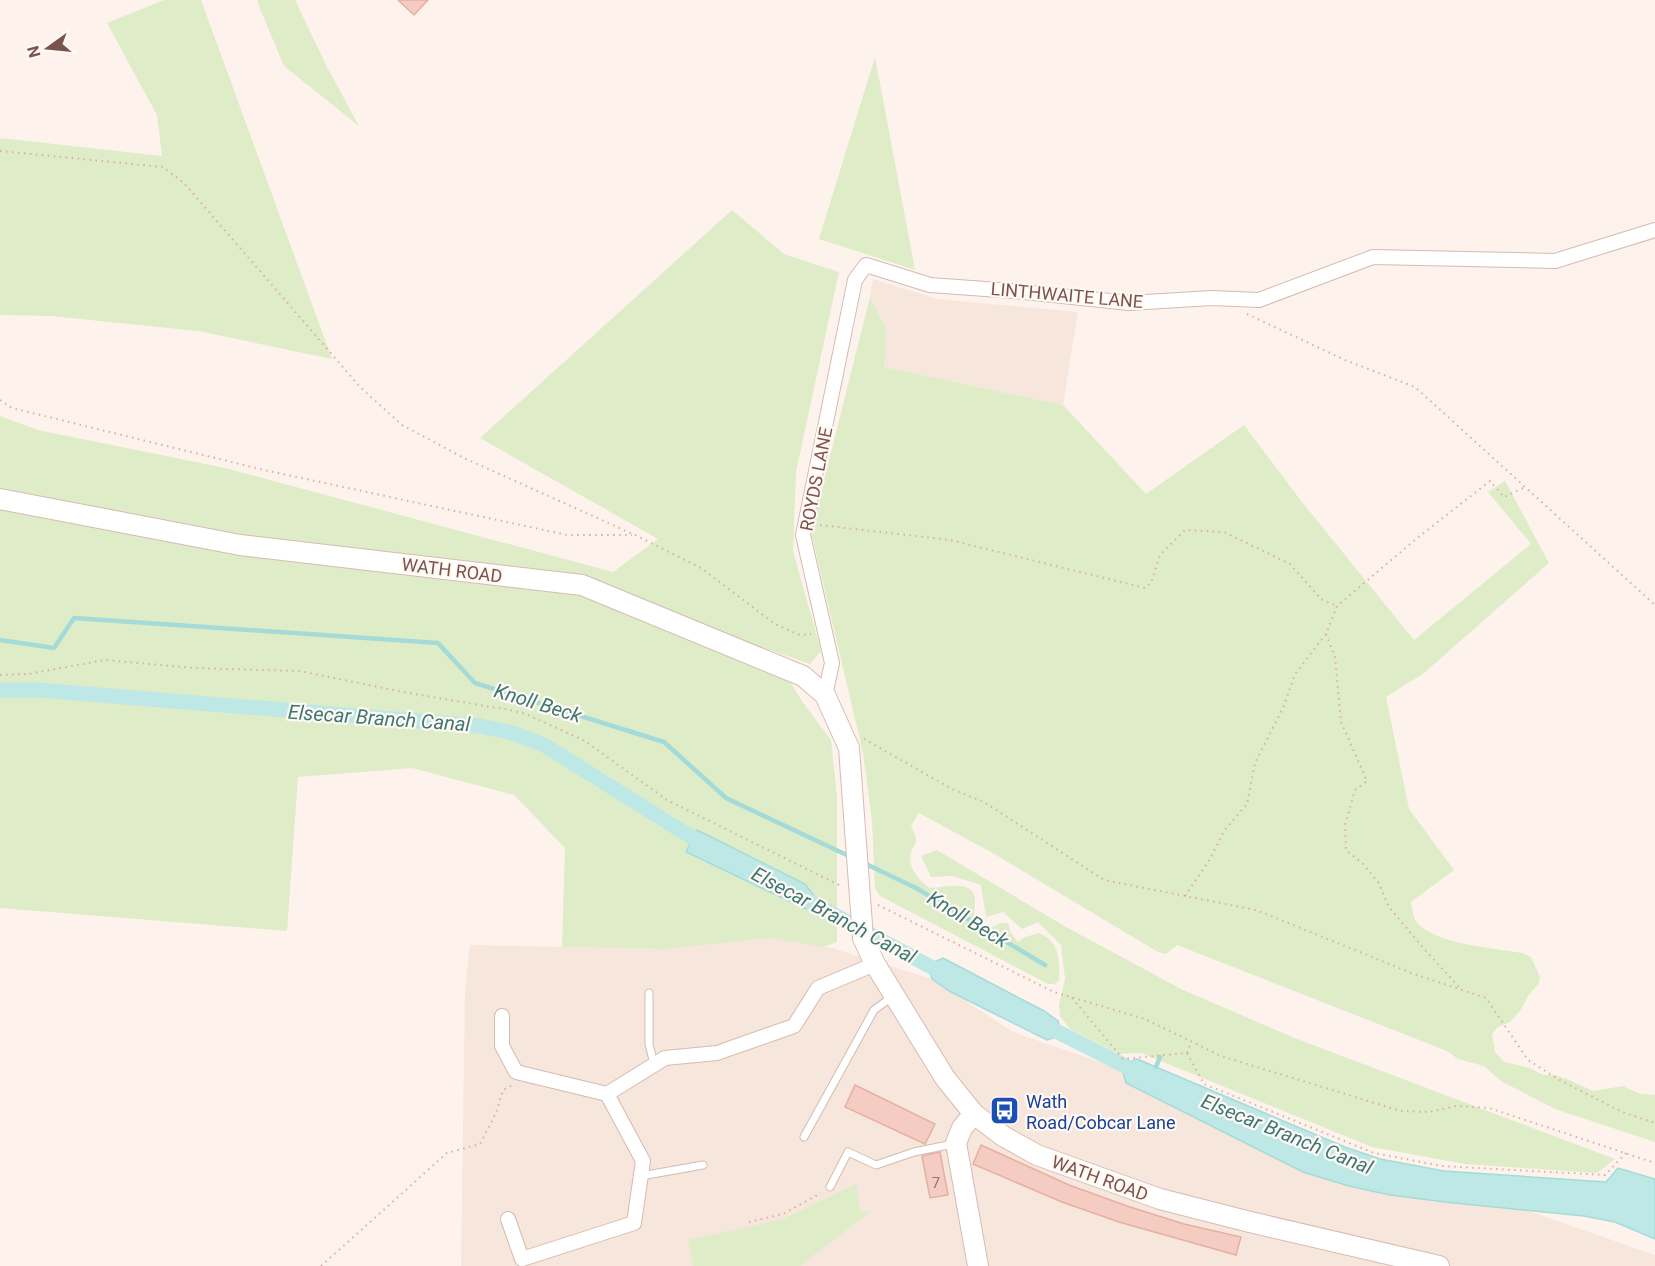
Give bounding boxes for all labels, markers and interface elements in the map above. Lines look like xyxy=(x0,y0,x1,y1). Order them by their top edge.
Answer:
north arrow xyxy=(18,18,78,78)
text: N xyxy=(23,44,45,60)
street label: LINTHWAITE LANE xyxy=(990,278,1144,312)
street label: ROYDS LANE xyxy=(796,425,836,533)
street label: WATH ROAD xyxy=(401,553,503,587)
water label: Knoll Beck xyxy=(491,678,586,728)
water label: Elsecar Branch Canal xyxy=(287,700,471,736)
water label: Elsecar Branch Canal xyxy=(748,862,921,969)
water label: Knoll Beck xyxy=(923,885,1014,953)
water label: Elsecar Branch Canal xyxy=(1198,1089,1376,1179)
place label: Wath Road/Cobcar Lane xyxy=(1026,1091,1176,1133)
bus stop icon: Wath Road/Cobcar Lane xyxy=(989,1095,1021,1127)
street label: WATH ROAD xyxy=(1049,1151,1151,1205)
house number: 7 xyxy=(932,1174,940,1192)

